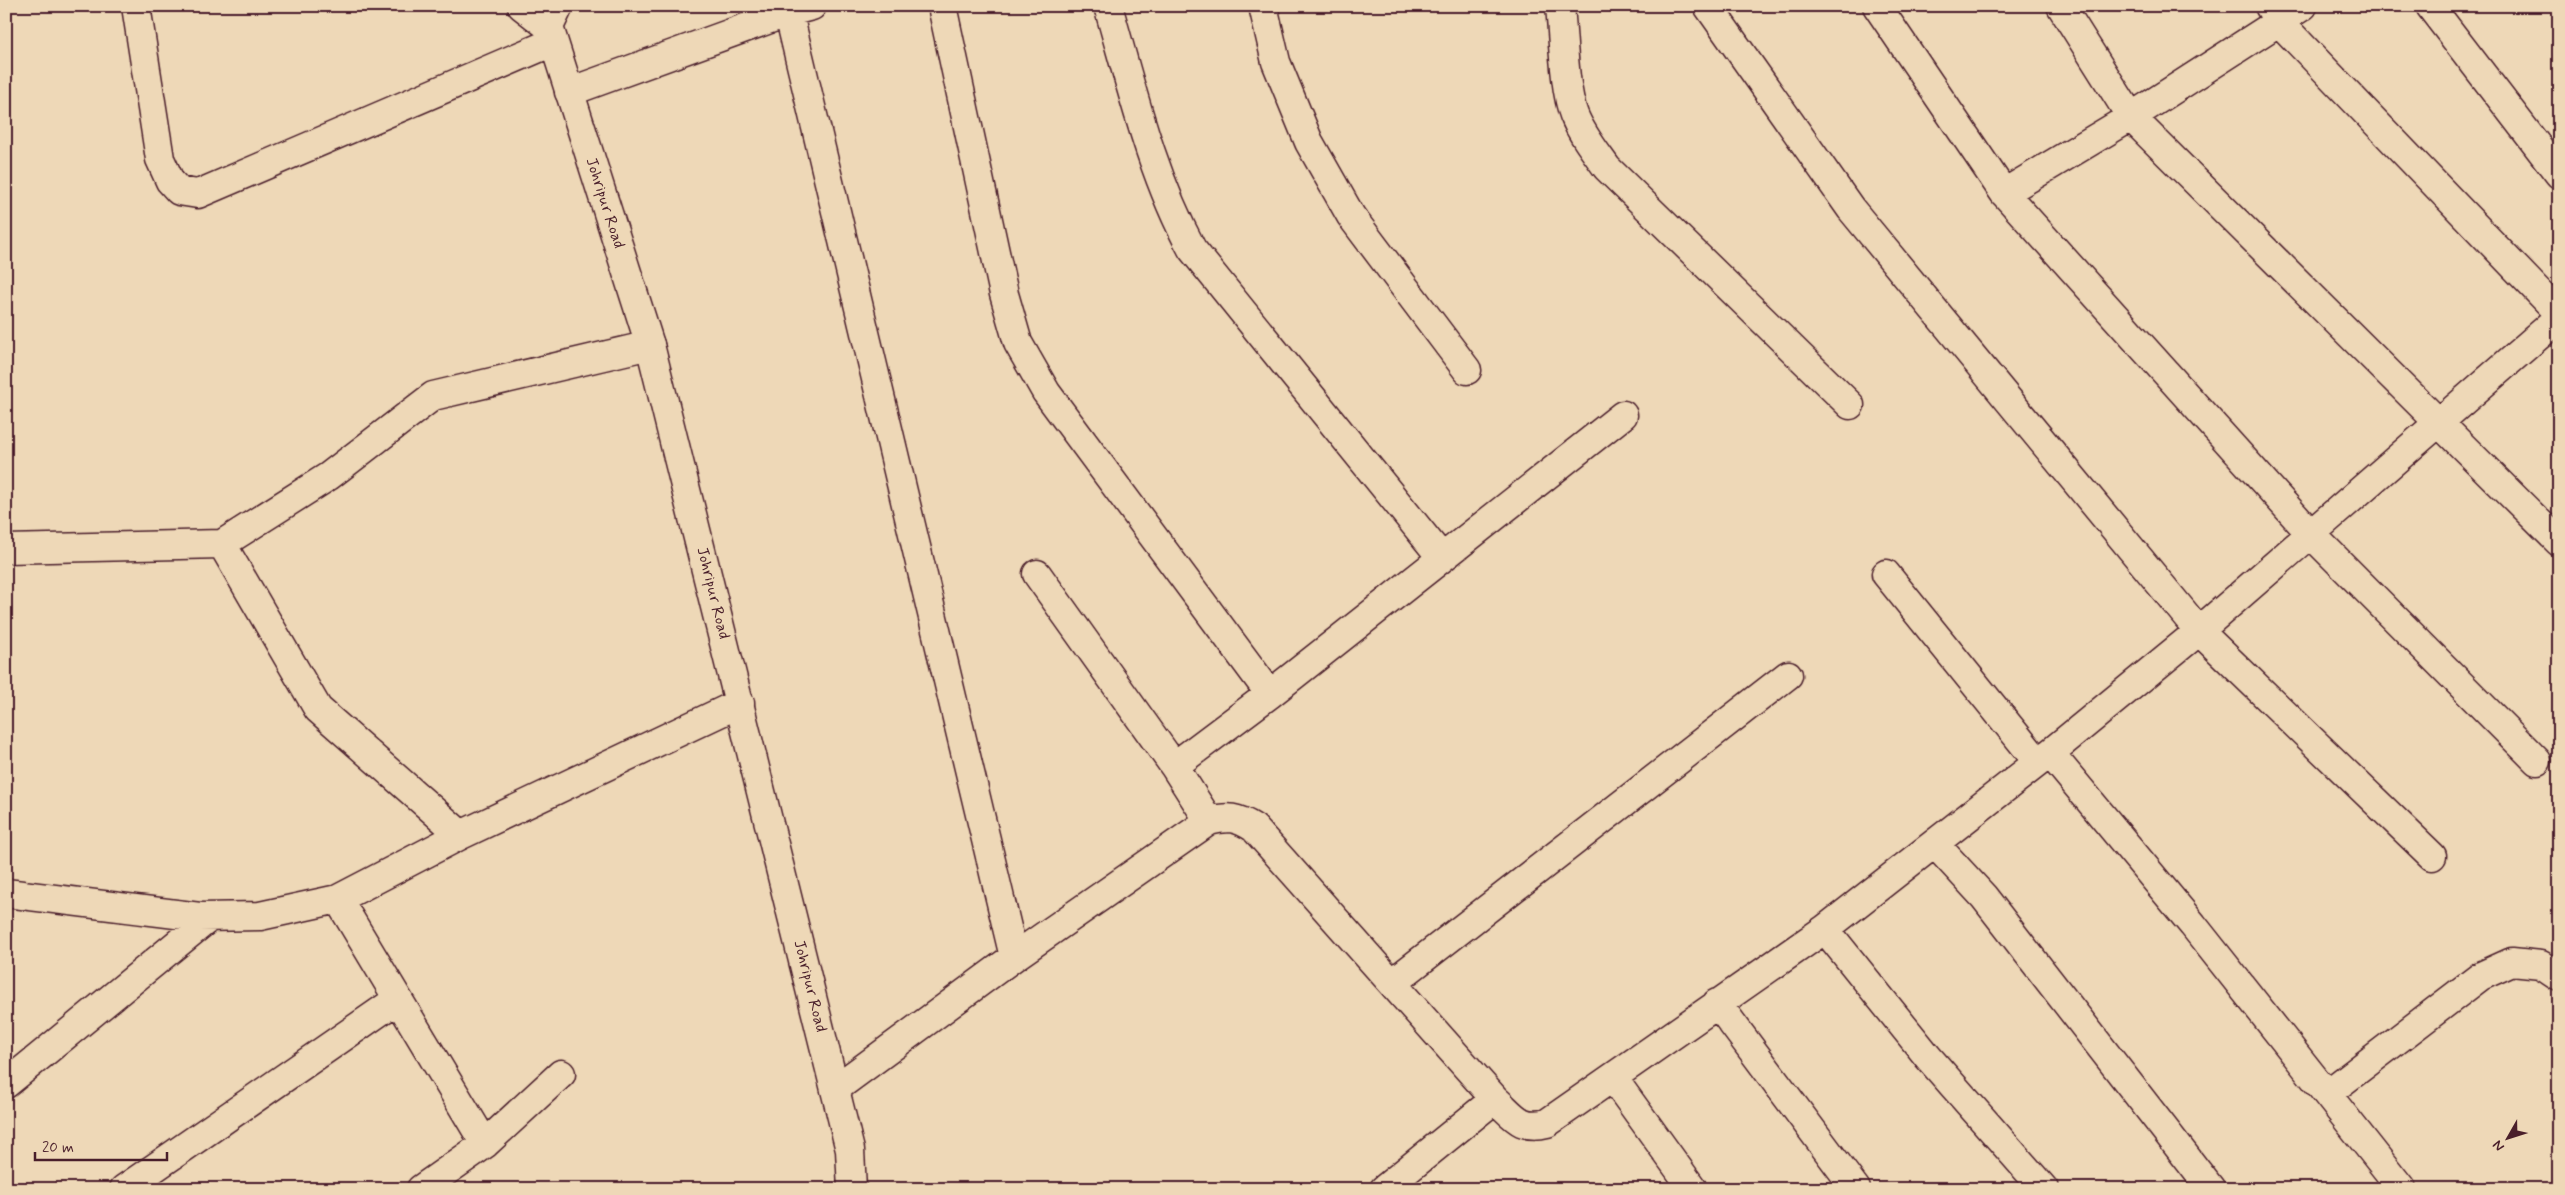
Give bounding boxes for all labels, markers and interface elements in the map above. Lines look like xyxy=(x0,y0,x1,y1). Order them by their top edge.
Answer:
street label: Johripur Road xyxy=(580,155,630,251)
street label: Johripur Road xyxy=(691,545,735,641)
street label: Johripur Road xyxy=(788,938,832,1034)
north arrow xyxy=(2482,1112,2532,1162)
scale bar xyxy=(35,1130,168,1162)
text: N xyxy=(2489,1136,2509,1155)
text: 20 m xyxy=(42,1138,74,1158)

